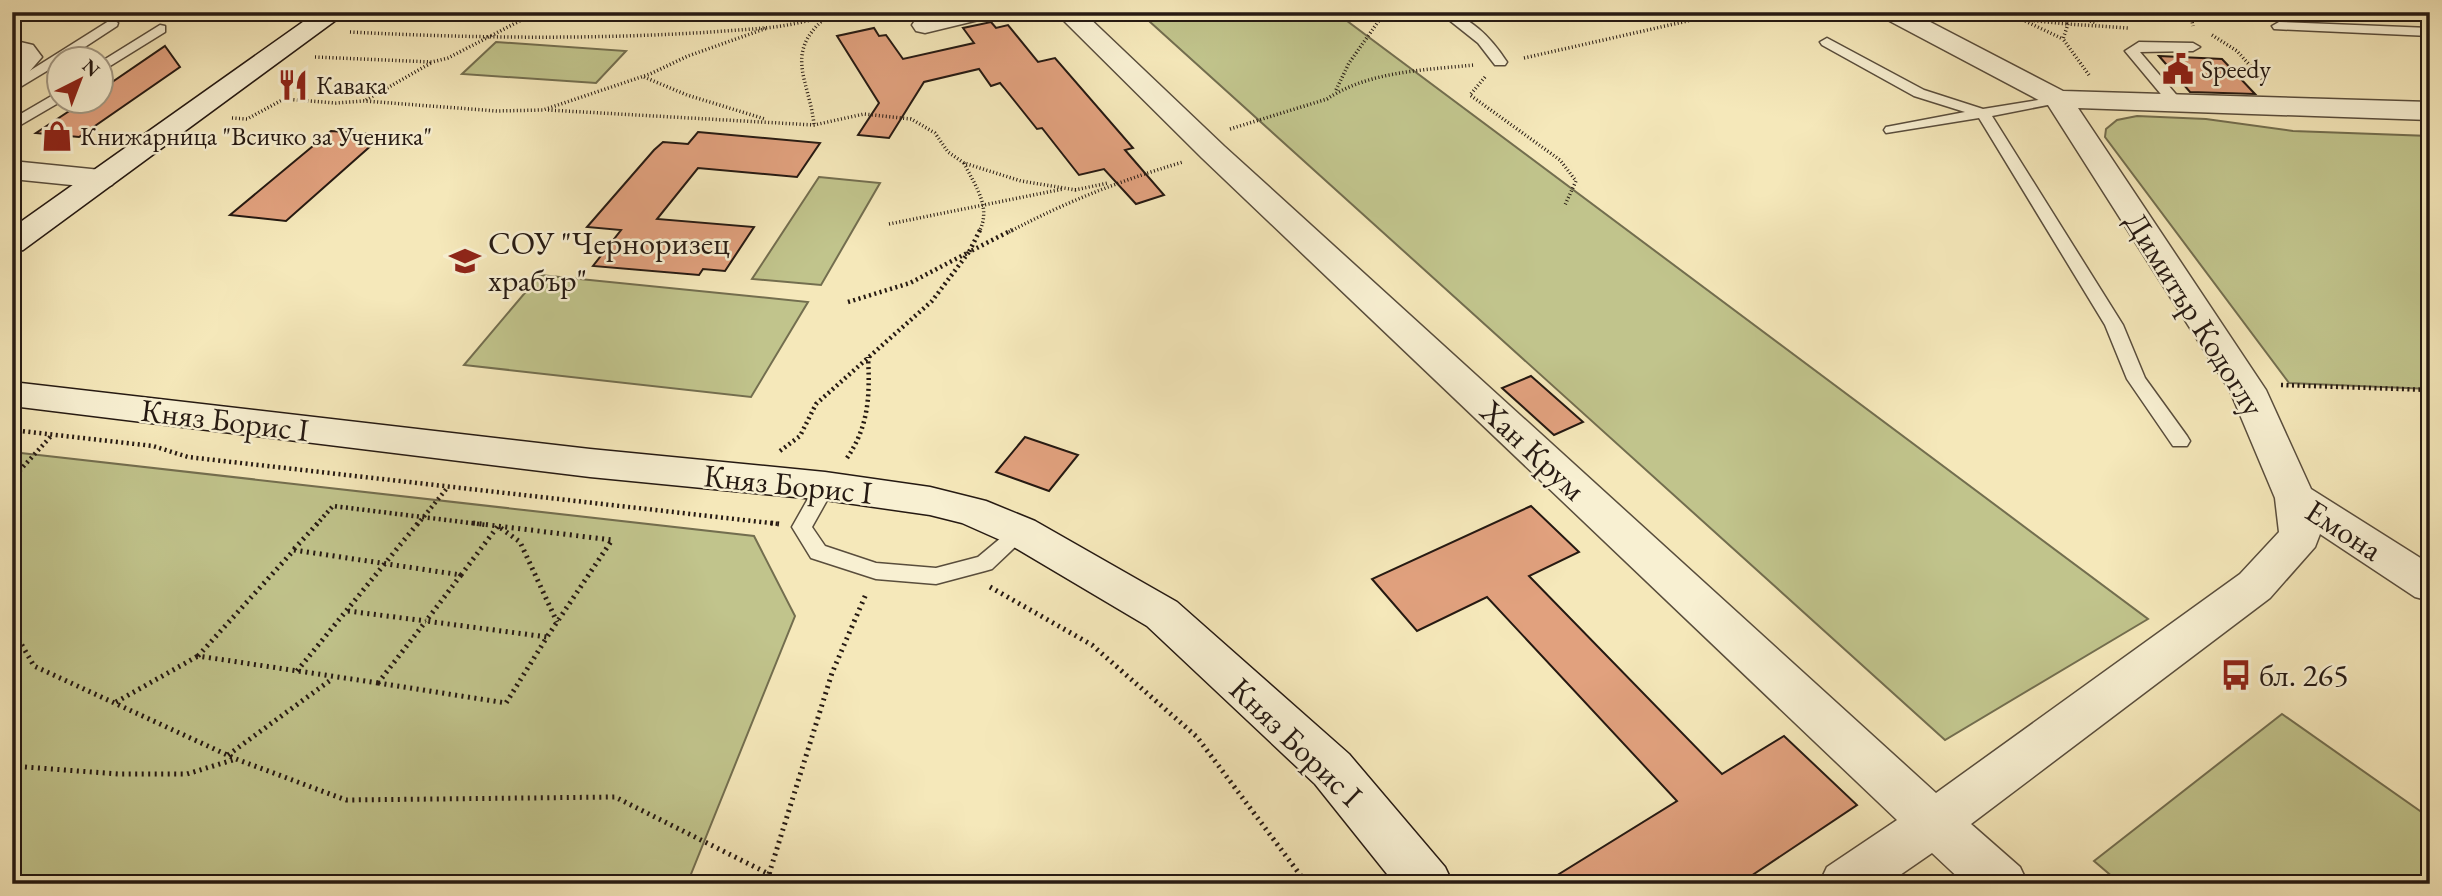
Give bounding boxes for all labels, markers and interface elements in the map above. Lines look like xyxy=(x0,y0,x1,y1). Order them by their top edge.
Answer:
north arrow xyxy=(46,46,116,116)
public building icon: Speedy xyxy=(2161,52,2195,86)
place label: Speedy xyxy=(2201,52,2272,86)
text: N xyxy=(77,53,106,83)
restaurant icon: Кавака xyxy=(276,68,310,102)
place label: Кавака xyxy=(316,68,388,102)
shop icon: Книжарница "Всичко за Ученика" xyxy=(40,119,74,153)
place label: Книжарница "Всичко за Ученика" xyxy=(80,119,432,153)
street label: Димитър Кодоглу xyxy=(2115,204,2275,425)
place label: СОУ "Черноризец храбър" xyxy=(488,222,730,301)
school or university icon: СОУ "Черноризец храбър" xyxy=(448,244,482,278)
street label: Княз Борис I xyxy=(138,389,312,451)
street label: Хан Крум xyxy=(1471,390,1595,510)
street label: Княз Борис I xyxy=(702,454,874,514)
street label: Емона xyxy=(2298,490,2391,570)
place label: бл. 265 xyxy=(2259,654,2349,696)
bus stop icon: бл. 265 xyxy=(2219,658,2253,692)
street label: Княз Борис I xyxy=(1221,668,1372,816)

